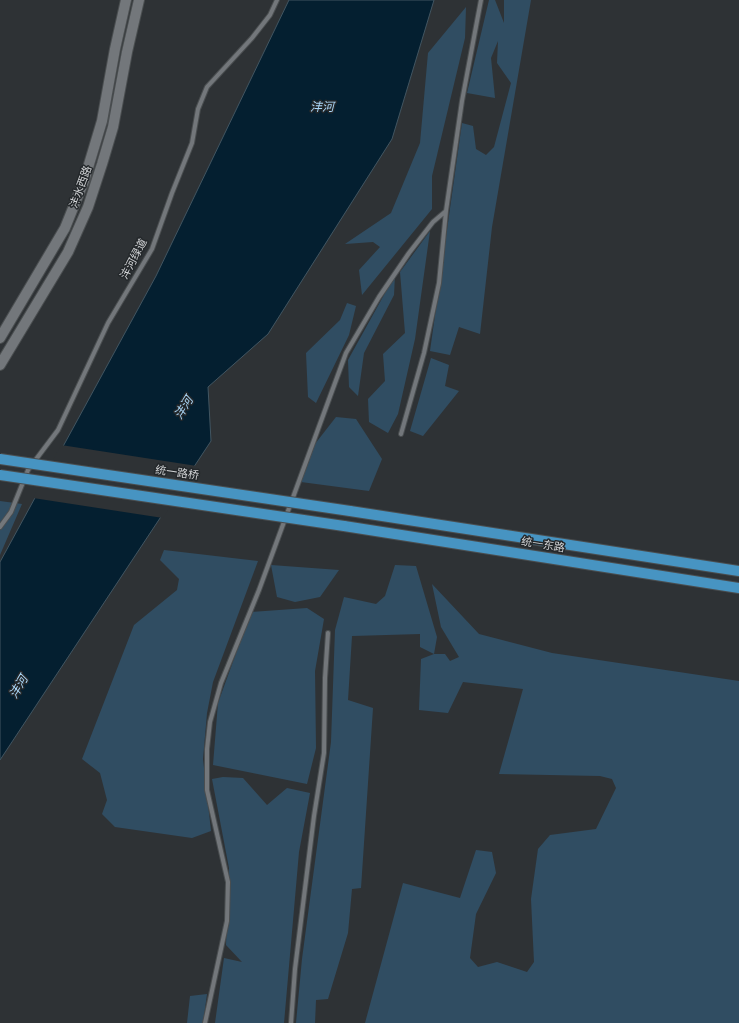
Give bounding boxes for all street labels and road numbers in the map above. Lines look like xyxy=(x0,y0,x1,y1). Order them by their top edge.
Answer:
street label: 沣水西路 xyxy=(67,164,95,210)
street label: 沣河绿道 xyxy=(118,236,150,282)
street label: 统一路桥 xyxy=(154,463,200,483)
street label: 统一东路 xyxy=(520,535,566,555)

